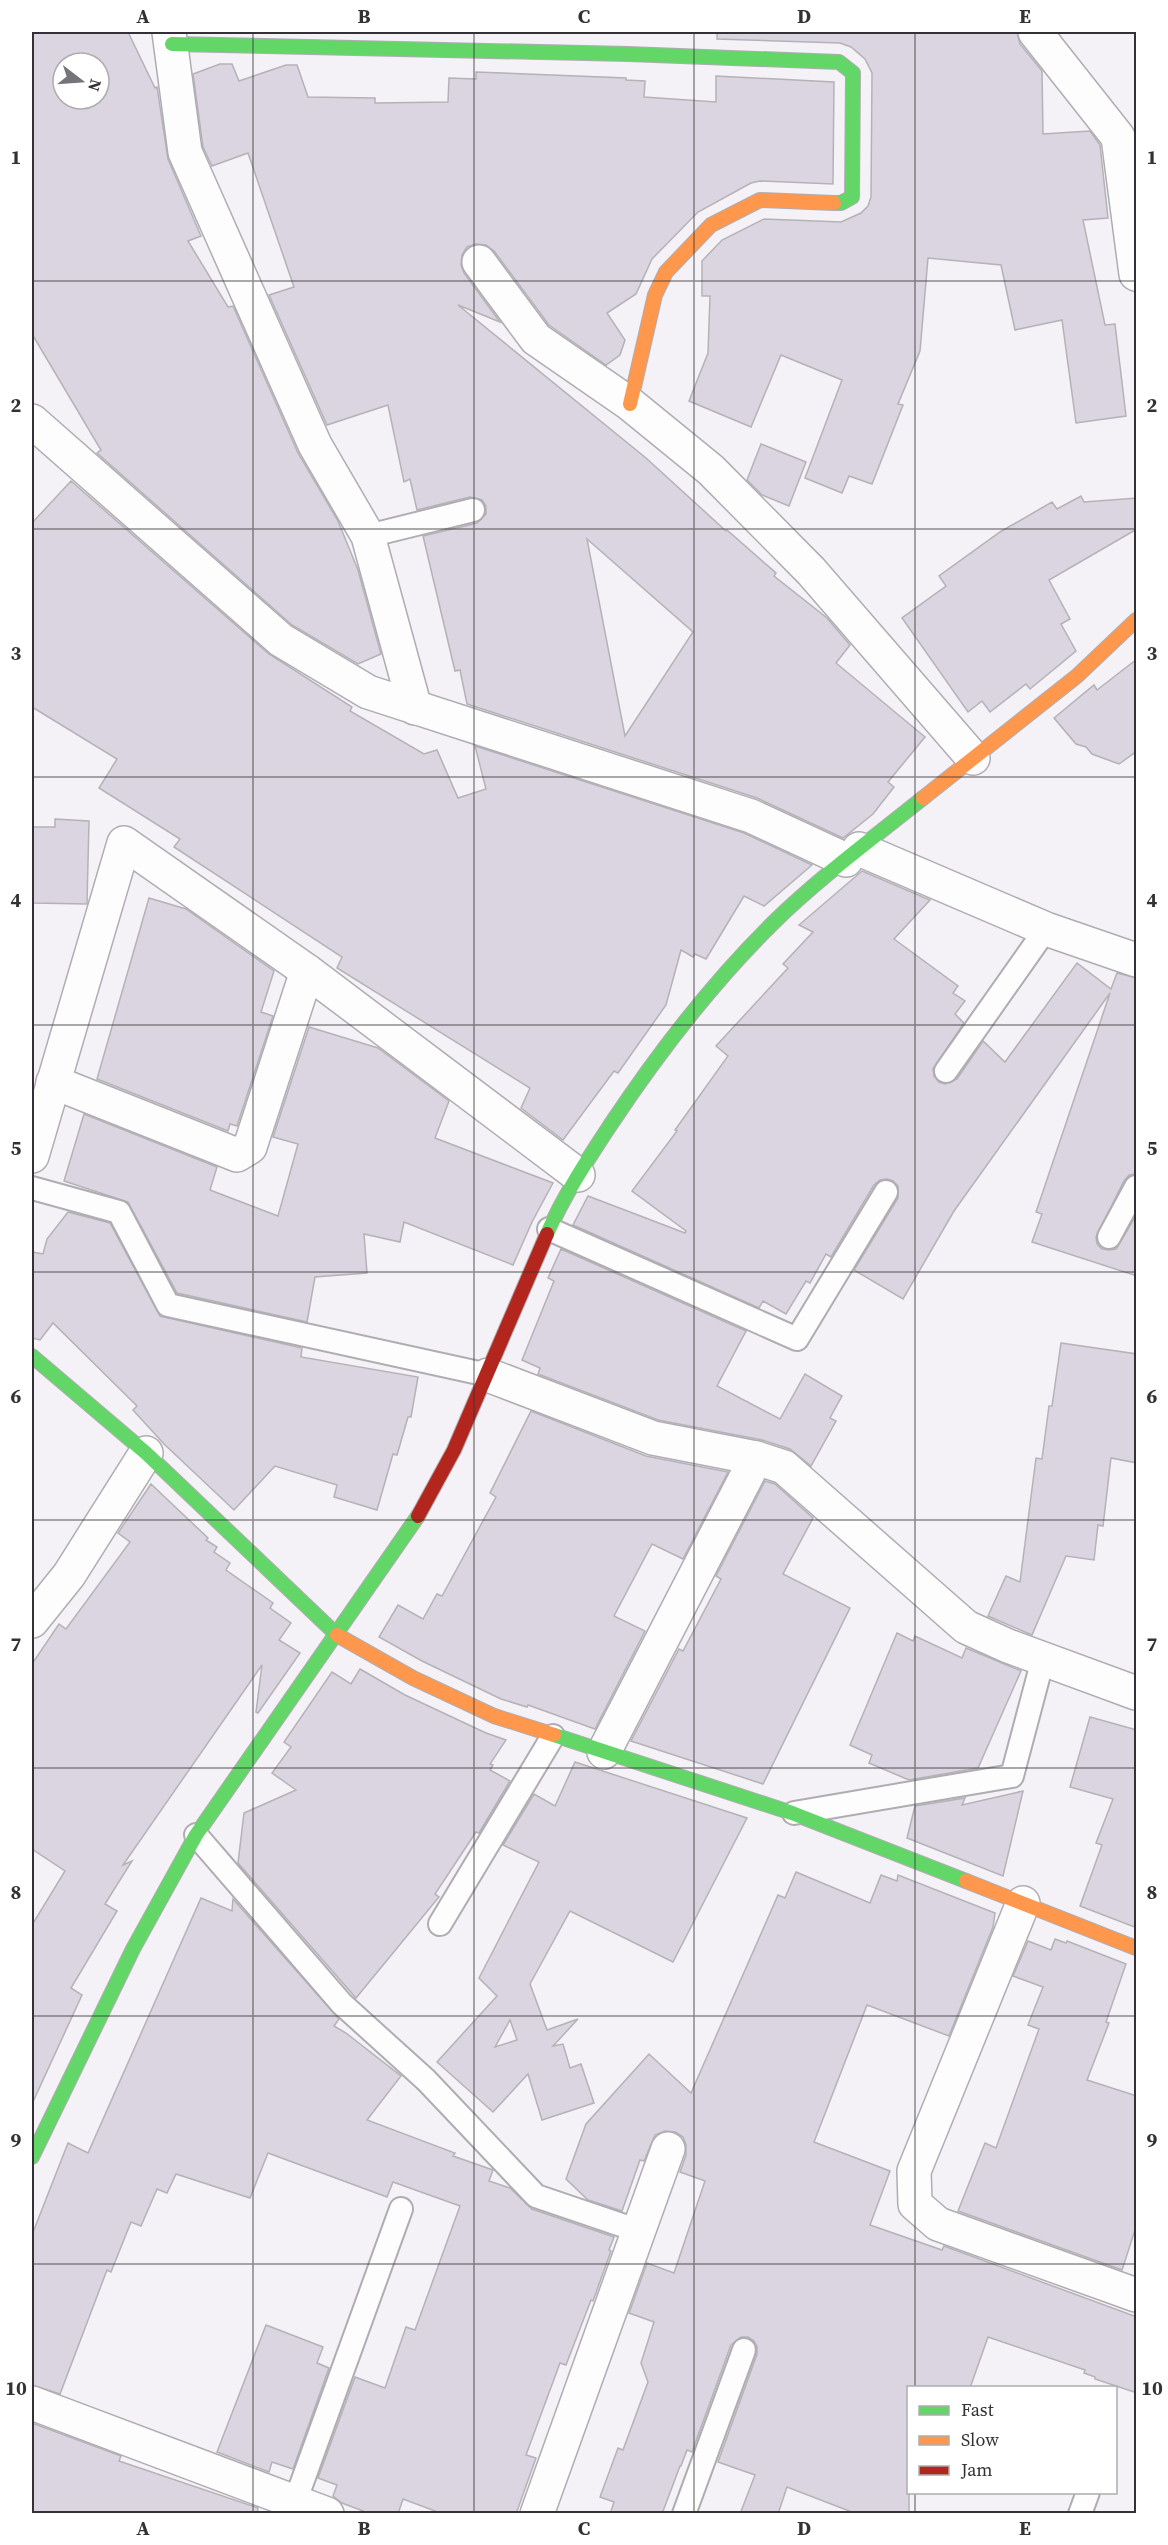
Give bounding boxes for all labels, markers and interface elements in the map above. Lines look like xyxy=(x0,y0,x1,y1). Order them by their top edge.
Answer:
text: A xyxy=(136,2,150,30)
text: B xyxy=(357,2,371,30)
text: C xyxy=(578,2,590,30)
text: D xyxy=(797,2,811,30)
text: E xyxy=(1019,2,1031,30)
north arrow xyxy=(51,51,111,111)
text: N xyxy=(83,77,108,95)
text: 1 xyxy=(11,143,21,171)
text: 1 xyxy=(1147,143,1157,171)
text: 2 xyxy=(11,391,22,419)
text: 2 xyxy=(1147,391,1158,419)
text: 3 xyxy=(11,639,22,667)
text: 3 xyxy=(1147,639,1158,667)
text: 4 xyxy=(11,886,22,914)
text: 4 xyxy=(1147,886,1158,914)
text: 5 xyxy=(11,1134,22,1162)
text: 5 xyxy=(1147,1134,1158,1162)
text: 6 xyxy=(11,1382,22,1410)
text: 6 xyxy=(1147,1382,1158,1410)
text: 7 xyxy=(11,1630,22,1658)
text: 7 xyxy=(1147,1630,1158,1658)
text: 8 xyxy=(11,1878,21,1906)
text: 8 xyxy=(1147,1878,1157,1906)
text: 9 xyxy=(11,2126,22,2154)
text: 9 xyxy=(1147,2126,1158,2154)
text: 10 xyxy=(5,2374,27,2402)
text: 10 xyxy=(1141,2374,1163,2402)
legend xyxy=(907,2386,1117,2494)
text: Fast xyxy=(961,2397,994,2422)
text: Slow xyxy=(961,2427,999,2452)
text: Jam xyxy=(960,2457,993,2482)
text: A xyxy=(136,2514,150,2542)
text: B xyxy=(357,2514,371,2542)
text: C xyxy=(578,2514,590,2542)
text: D xyxy=(797,2514,811,2542)
text: E xyxy=(1019,2514,1031,2542)

